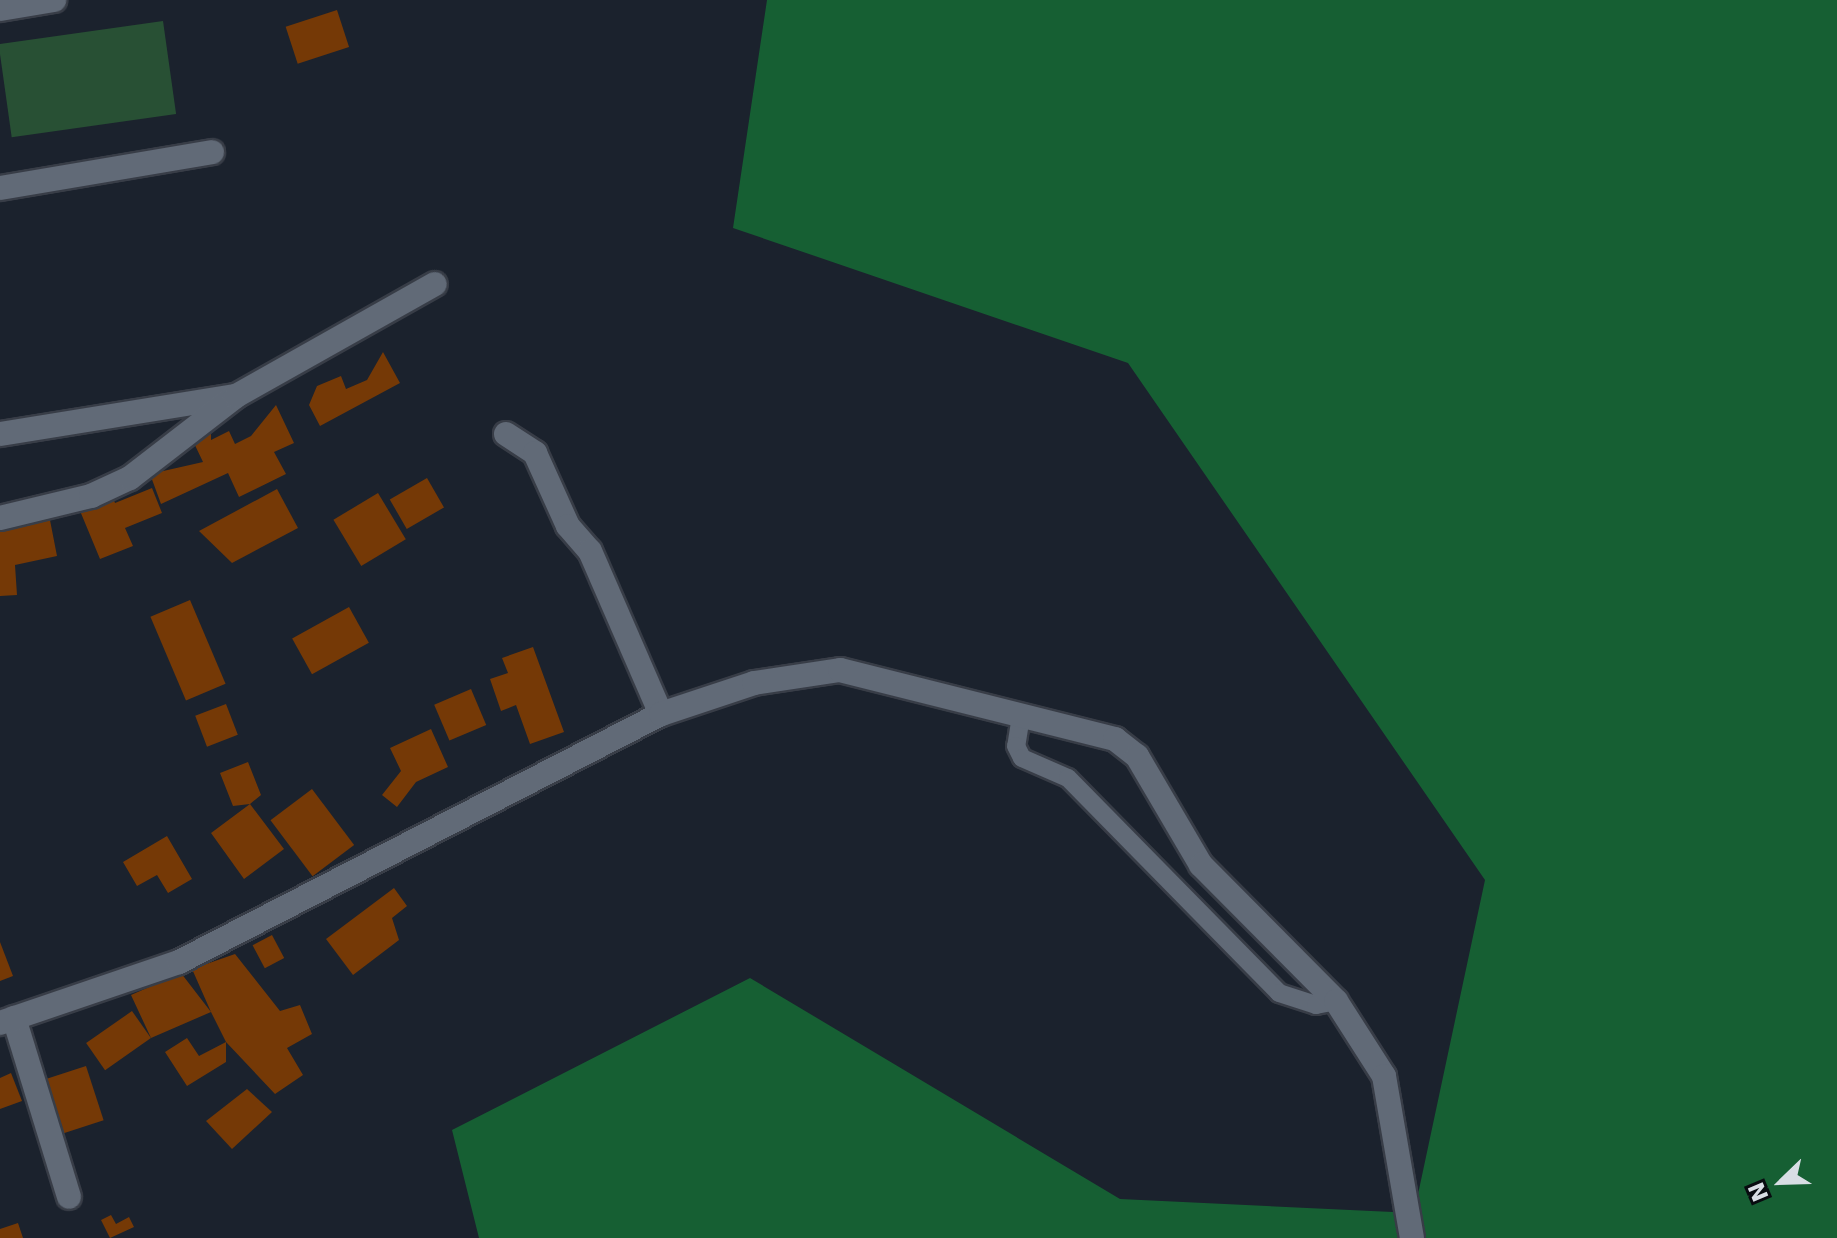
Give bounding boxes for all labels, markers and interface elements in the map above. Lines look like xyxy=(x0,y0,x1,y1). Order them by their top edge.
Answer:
north arrow xyxy=(1741,1142,1821,1222)
text: N xyxy=(1743,1178,1774,1205)

